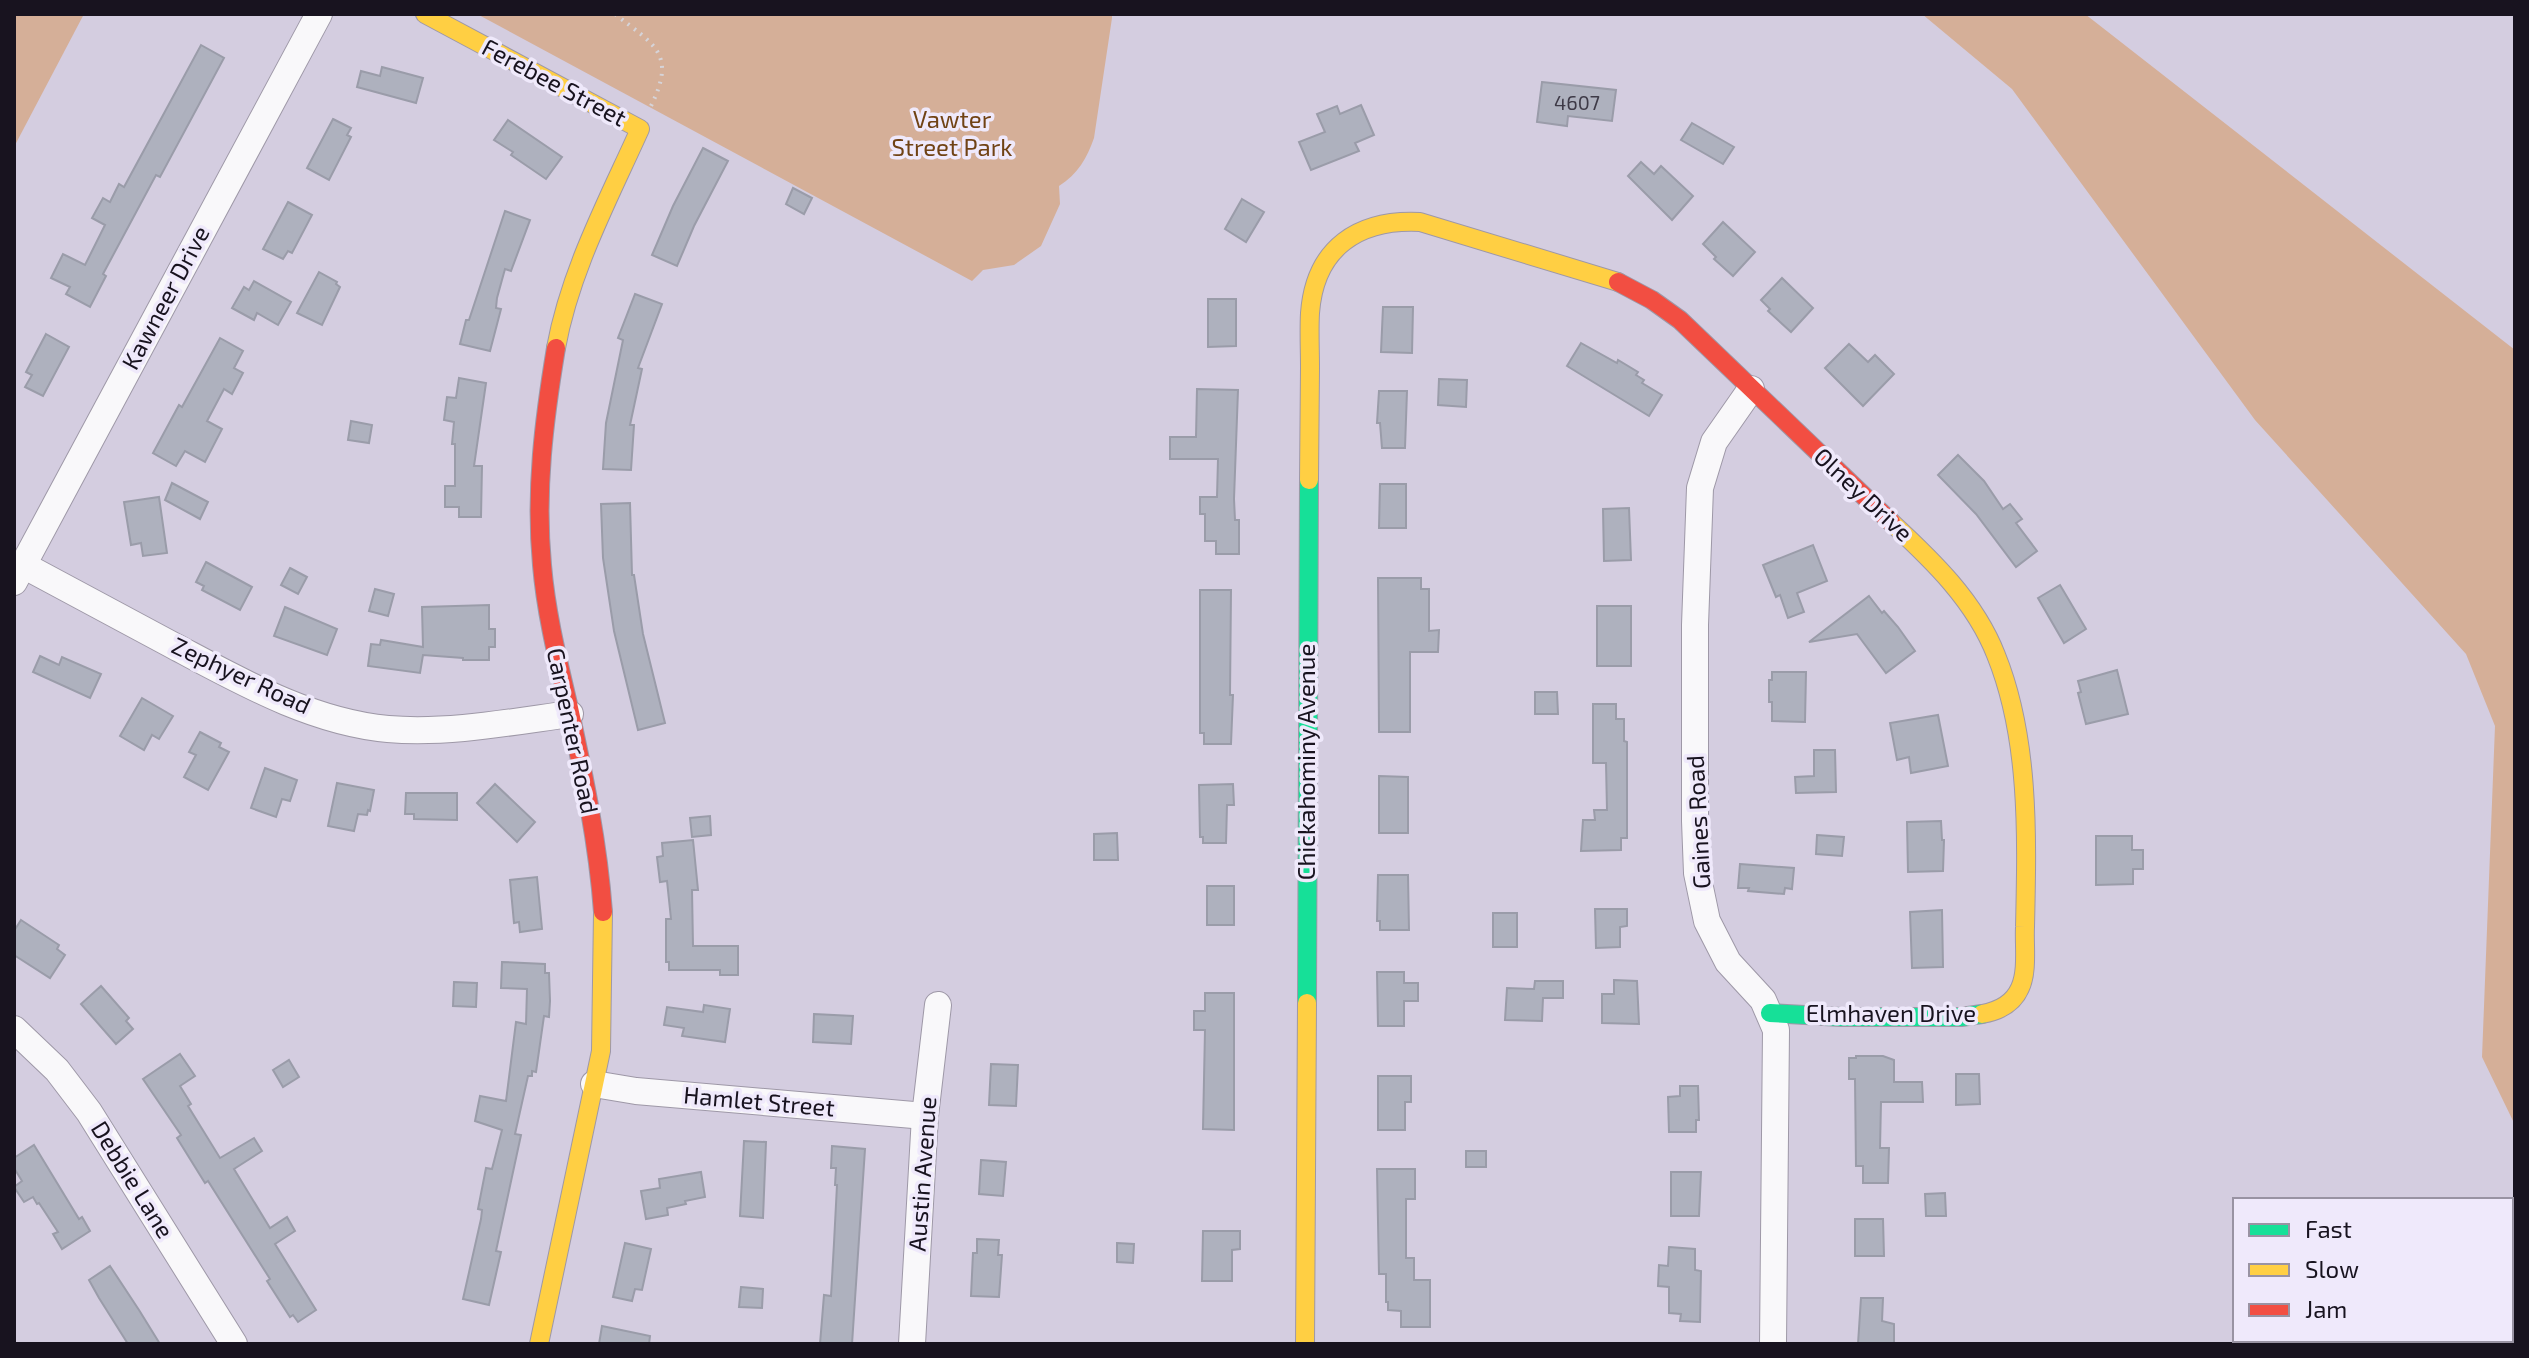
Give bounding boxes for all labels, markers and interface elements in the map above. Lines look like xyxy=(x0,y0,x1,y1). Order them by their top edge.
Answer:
street label: Ferebee Street xyxy=(478,32,632,132)
house number: 4607 xyxy=(1554,90,1600,114)
park label: Vawter Street Park xyxy=(891,104,1013,161)
street label: Kawneer Drive xyxy=(115,221,215,374)
street label: Olney Drive xyxy=(1809,441,1919,547)
street label: Zephyer Road xyxy=(168,630,316,719)
street label: Chickahominy Avenue xyxy=(1291,644,1320,880)
street label: Carpenter Road xyxy=(542,645,605,816)
street label: Gaines Road xyxy=(1680,754,1715,890)
street label: Elmhaven Drive xyxy=(1806,998,1976,1027)
street label: Hamlet Street xyxy=(682,1079,836,1122)
street label: Austin Avenue xyxy=(902,1096,941,1252)
street label: Debbie Lane xyxy=(86,1115,181,1243)
legend xyxy=(2233,1198,2513,1342)
text: Fast xyxy=(2305,1214,2352,1243)
text: Slow xyxy=(2305,1254,2359,1283)
text: Jam xyxy=(2305,1294,2347,1323)

